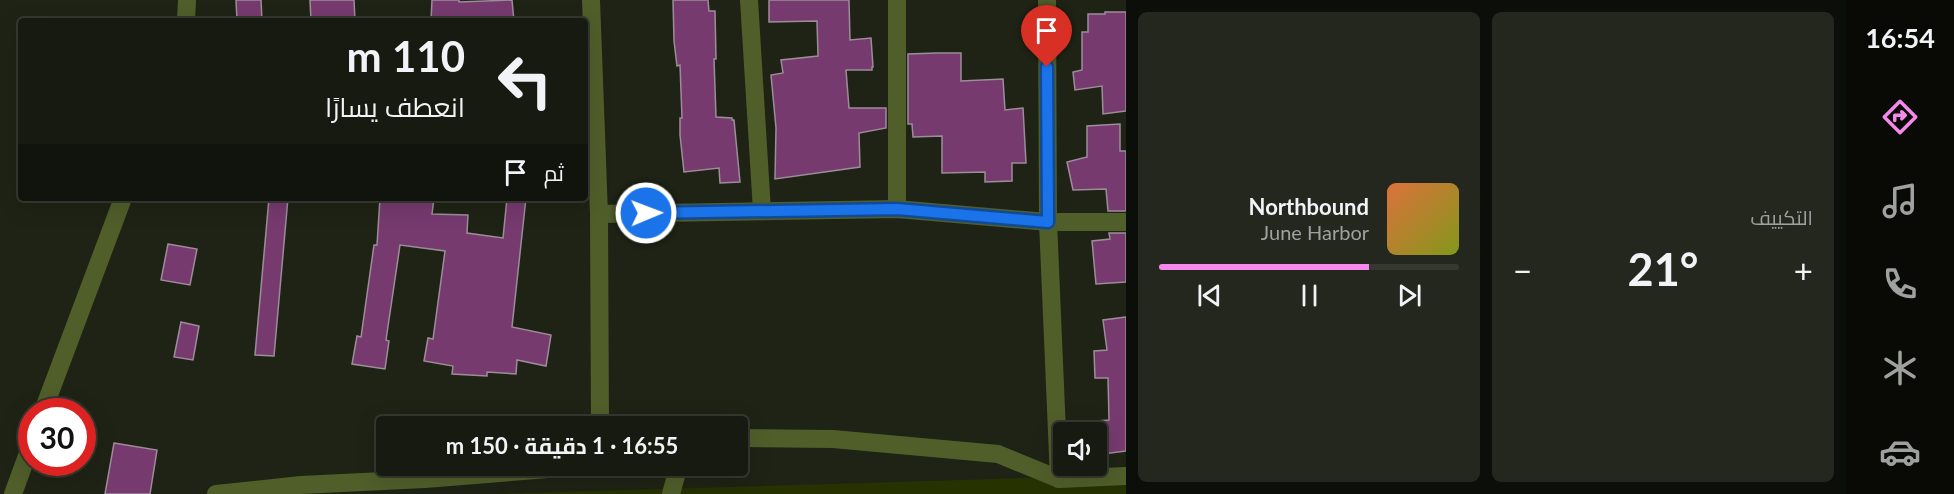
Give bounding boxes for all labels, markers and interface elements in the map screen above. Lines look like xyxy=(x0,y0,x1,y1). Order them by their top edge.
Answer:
pin xyxy=(1021,5,1072,67)
icon: arrive xyxy=(1030,14,1063,47)
text: 16:54 xyxy=(1865,21,1935,54)
text: 110 m xyxy=(347,31,465,81)
icon: left xyxy=(486,42,564,120)
text: انعطف يسارًا xyxy=(325,90,465,123)
icon: directions xyxy=(1879,96,1921,138)
icon: arrive xyxy=(499,156,532,189)
text: ثم xyxy=(544,159,564,186)
icon: music xyxy=(1879,180,1921,222)
position arrow xyxy=(614,181,678,245)
text: Northbound xyxy=(1249,193,1369,220)
text: التكييف xyxy=(1750,205,1813,229)
text: June Harbor xyxy=(1261,220,1369,244)
text: 21° xyxy=(1628,242,1698,296)
text: − xyxy=(1513,250,1532,290)
text: + xyxy=(1794,250,1813,290)
icon: phone xyxy=(1879,263,1921,305)
icon: previous xyxy=(1193,279,1226,312)
icon: pause xyxy=(1293,279,1326,312)
icon: next xyxy=(1393,279,1426,312)
icon: climate xyxy=(1879,347,1921,389)
speed limit sign: 30 xyxy=(18,398,96,476)
map controls xyxy=(1053,422,1107,476)
button: sound xyxy=(1053,422,1107,476)
icon: car xyxy=(1879,431,1921,473)
text: 16:55 · 1 دقيقة · 150 m xyxy=(446,432,678,459)

